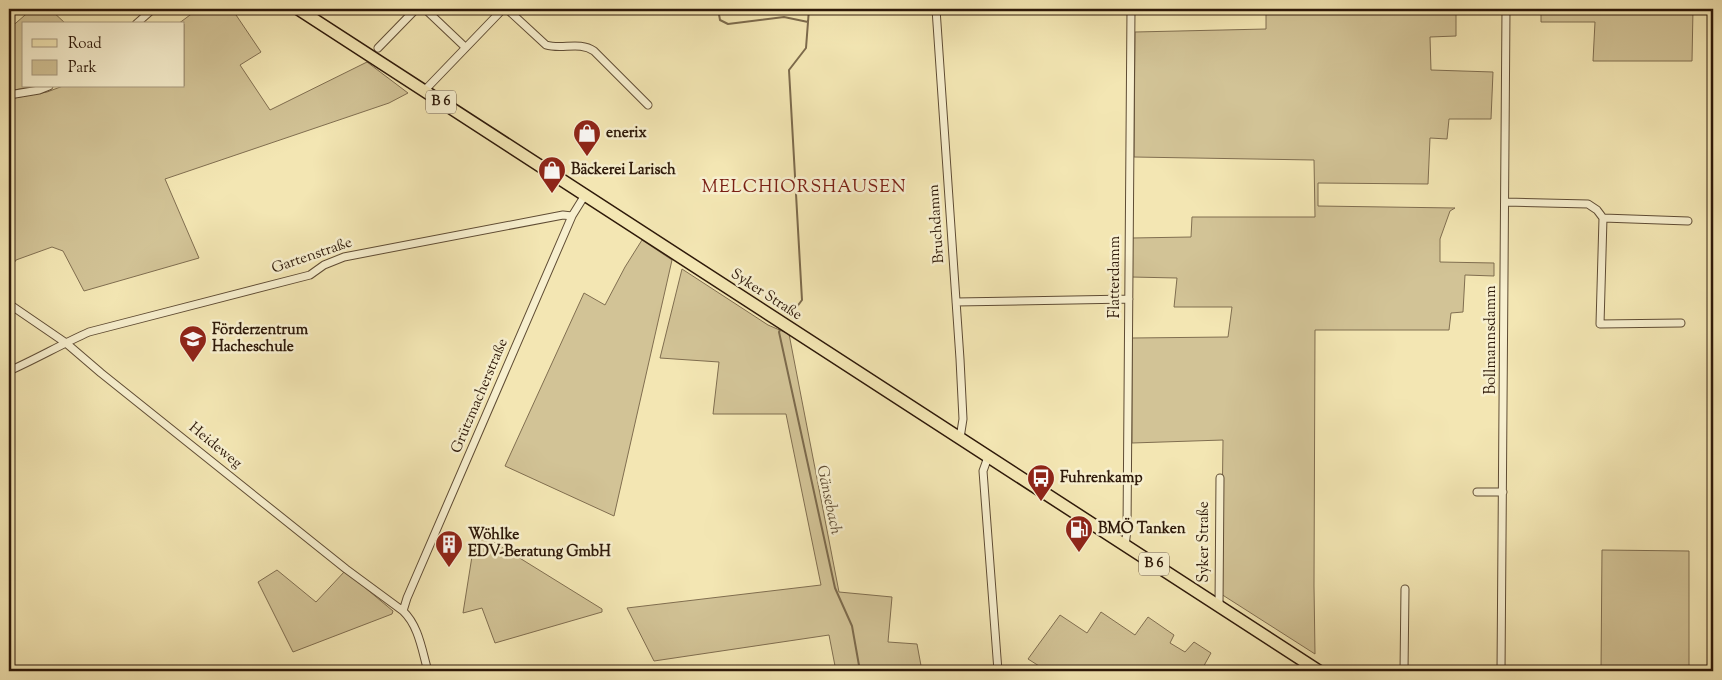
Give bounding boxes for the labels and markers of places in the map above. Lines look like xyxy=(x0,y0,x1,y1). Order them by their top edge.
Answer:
shop icon: enerix xyxy=(572,118,602,157)
place label: enerix xyxy=(606,123,648,144)
shop icon: Bäckerei Larisch xyxy=(537,155,567,194)
place label: Bäckerei Larisch xyxy=(571,160,676,181)
place label: Förderzentrum Hacheschule xyxy=(212,320,309,358)
school or university icon: Förderzentrum Hacheschule xyxy=(178,324,208,363)
bus stop icon: Fuhrenkamp xyxy=(1026,463,1056,502)
place label: Fuhrenkamp xyxy=(1060,468,1143,489)
fuel station icon: BMÖ Tanken xyxy=(1064,514,1094,553)
place label: BMÖ Tanken xyxy=(1098,517,1186,540)
place label: Wöhlke EDV-Beratung GmbH xyxy=(468,525,611,563)
building icon: Wöhlke EDV-Beratung GmbH xyxy=(434,529,464,568)

